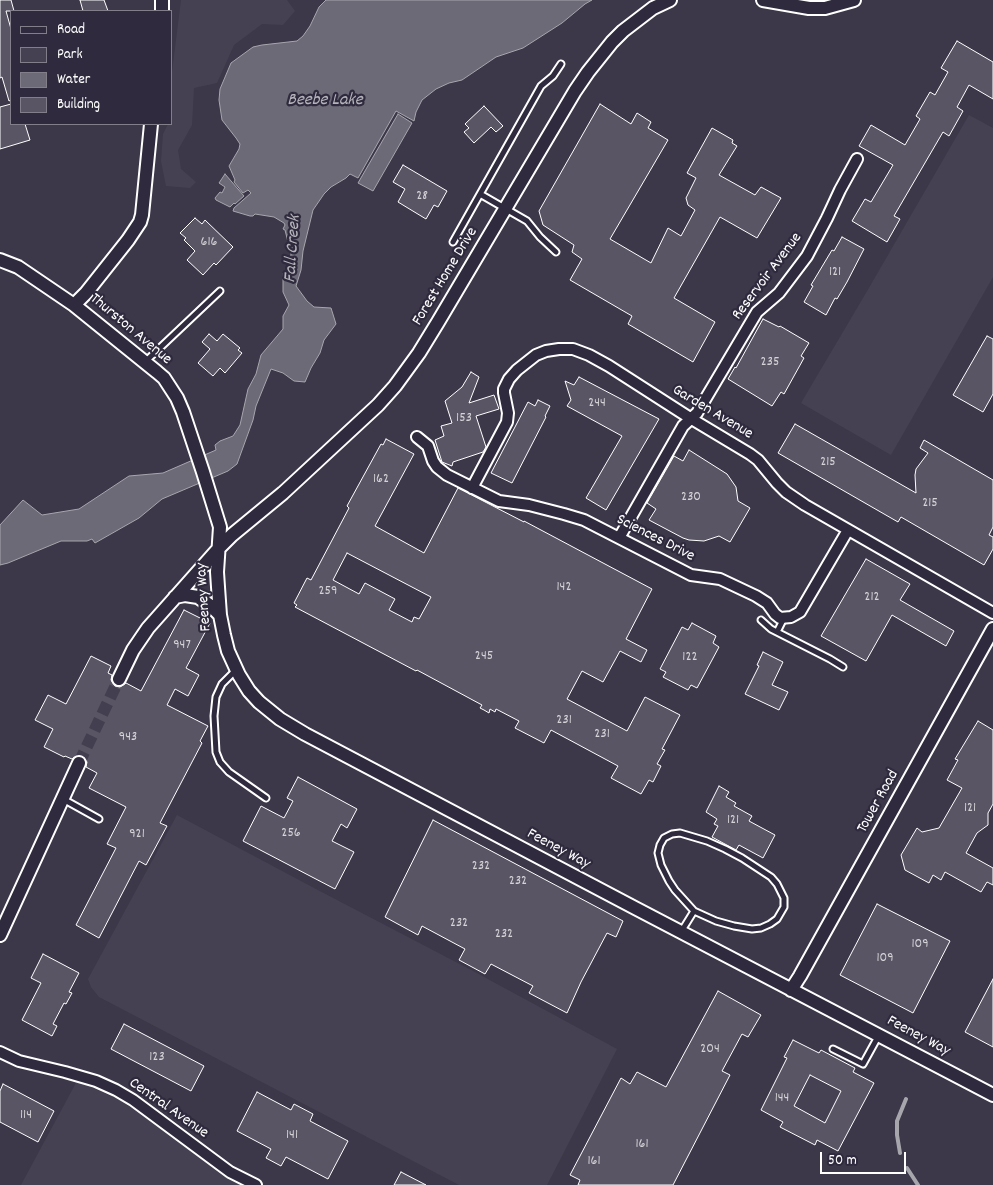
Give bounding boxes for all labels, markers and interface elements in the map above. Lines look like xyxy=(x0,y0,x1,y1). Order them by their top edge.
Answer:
legend xyxy=(10,10,172,125)
text: Road xyxy=(57,19,85,41)
text: Park xyxy=(57,44,83,66)
text: Water xyxy=(57,69,90,91)
water label: Beebe Lake xyxy=(287,91,363,113)
text: Building xyxy=(57,94,100,116)
house number: 28 xyxy=(416,189,428,205)
water label: Fall Creek xyxy=(281,214,307,284)
street label: Forest Home Drive xyxy=(409,224,483,330)
street label: Reservoir Avenue xyxy=(729,229,807,325)
house number: 616 xyxy=(201,235,217,251)
house number: 121 xyxy=(829,265,841,281)
street label: Thurston Avenue xyxy=(85,290,175,370)
house number: 235 xyxy=(761,355,779,371)
street label: Garden Avenue xyxy=(668,381,756,445)
house number: 244 xyxy=(588,396,606,412)
house number: 153 xyxy=(456,411,472,427)
house number: 215 xyxy=(820,455,836,471)
house number: 162 xyxy=(373,472,389,488)
house number: 230 xyxy=(681,490,701,506)
house number: 215 xyxy=(922,496,938,512)
street label: Sciences Drive xyxy=(613,511,697,567)
street label: Feeney Way xyxy=(193,562,217,632)
house number: 142 xyxy=(557,580,571,596)
house number: 259 xyxy=(318,584,338,600)
house number: 212 xyxy=(864,590,880,606)
house number: 947 xyxy=(173,638,191,654)
house number: 245 xyxy=(475,649,493,665)
house number: 122 xyxy=(682,650,698,666)
house number: 231 xyxy=(556,713,572,729)
house number: 231 xyxy=(594,727,610,743)
house number: 943 xyxy=(119,730,137,746)
street label: Tower Road xyxy=(854,767,904,837)
house number: 121 xyxy=(964,801,976,817)
house number: 121 xyxy=(727,813,739,829)
street label: Feeney Way xyxy=(523,825,593,875)
house number: 256 xyxy=(281,826,301,842)
house number: 921 xyxy=(129,827,145,843)
house number: 232 xyxy=(472,859,490,875)
house number: 232 xyxy=(509,874,527,890)
house number: 232 xyxy=(450,916,468,932)
house number: 232 xyxy=(495,927,513,943)
house number: 109 xyxy=(911,937,929,953)
house number: 109 xyxy=(876,951,894,967)
street label: Feeney Way xyxy=(883,1012,953,1062)
house number: 204 xyxy=(700,1042,720,1058)
house number: 123 xyxy=(149,1050,165,1066)
street label: Central Avenue xyxy=(124,1074,212,1144)
house number: 144 xyxy=(775,1091,789,1107)
house number: 114 xyxy=(20,1108,32,1124)
house number: 141 xyxy=(286,1128,298,1144)
house number: 161 xyxy=(636,1137,648,1153)
scale bar xyxy=(823,1142,909,1174)
text: 50 m xyxy=(828,1150,857,1172)
house number: 161 xyxy=(588,1154,600,1170)

